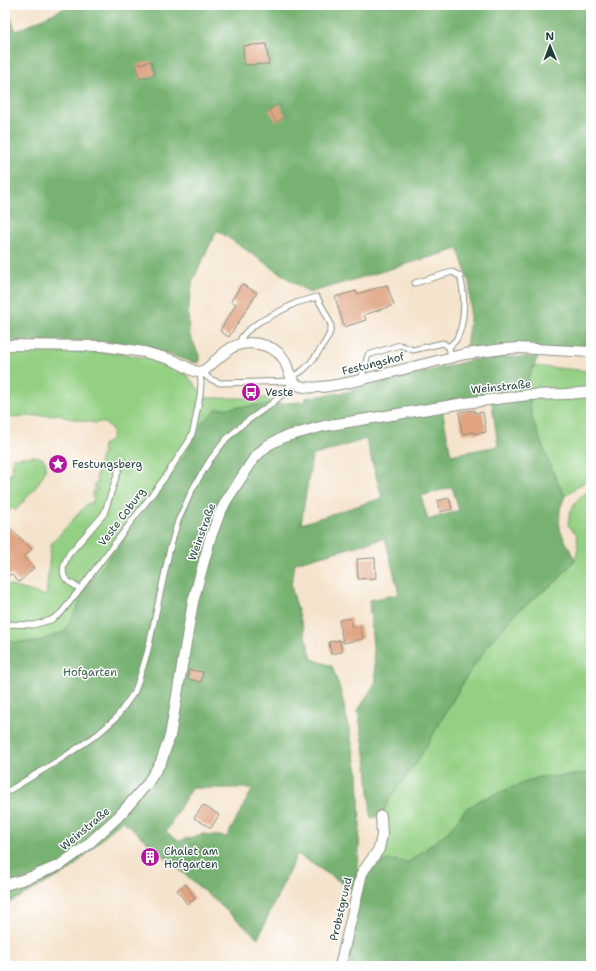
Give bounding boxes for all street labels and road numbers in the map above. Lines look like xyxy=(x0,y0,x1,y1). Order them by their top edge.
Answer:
street label: Festungshof xyxy=(340,349,407,379)
street label: Weinstraße xyxy=(470,376,532,398)
street label: Veste Coburg xyxy=(95,484,149,549)
street label: Weinstraße xyxy=(185,501,219,563)
street label: Weinstraße xyxy=(57,804,113,854)
street label: Probstgrund xyxy=(326,876,356,942)

